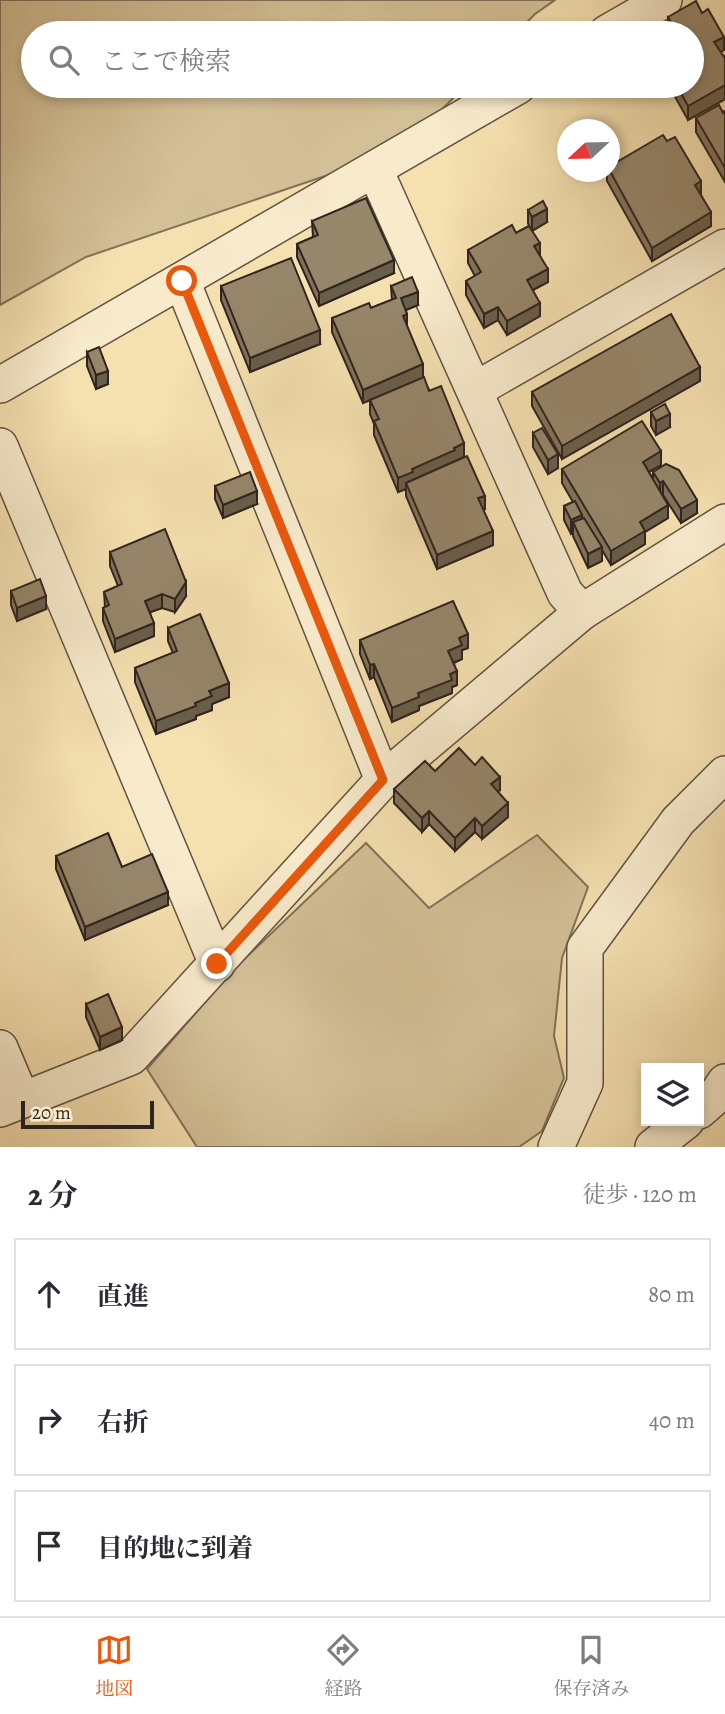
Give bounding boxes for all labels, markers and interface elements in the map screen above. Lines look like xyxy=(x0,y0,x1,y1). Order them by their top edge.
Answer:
search box xyxy=(21,21,704,98)
icon: search xyxy=(45,41,83,79)
text: ここで検索 xyxy=(101,44,231,79)
north arrow xyxy=(557,119,620,182)
route start xyxy=(166,265,197,296)
route end xyxy=(201,948,232,979)
map controls xyxy=(641,1063,704,1126)
button: layers xyxy=(641,1063,704,1126)
scale bar xyxy=(21,1098,154,1130)
text: 20 m xyxy=(32,1100,71,1126)
text: 2 分 xyxy=(28,1175,78,1215)
text: 徒歩 · 120 m xyxy=(583,1179,697,1210)
icon: ahead xyxy=(30,1275,68,1313)
text: 直進 xyxy=(97,1279,149,1314)
text: 80 m xyxy=(648,1279,695,1310)
icon: right xyxy=(30,1401,68,1439)
text: 右折 xyxy=(97,1405,149,1440)
text: 40 m xyxy=(649,1405,695,1436)
icon: arrive xyxy=(30,1527,68,1565)
text: 目的地に到着 xyxy=(97,1531,253,1566)
tab: 地図 xyxy=(95,1631,134,1702)
tab: 経路 xyxy=(324,1631,363,1702)
tab: 保存済み xyxy=(553,1631,630,1702)

